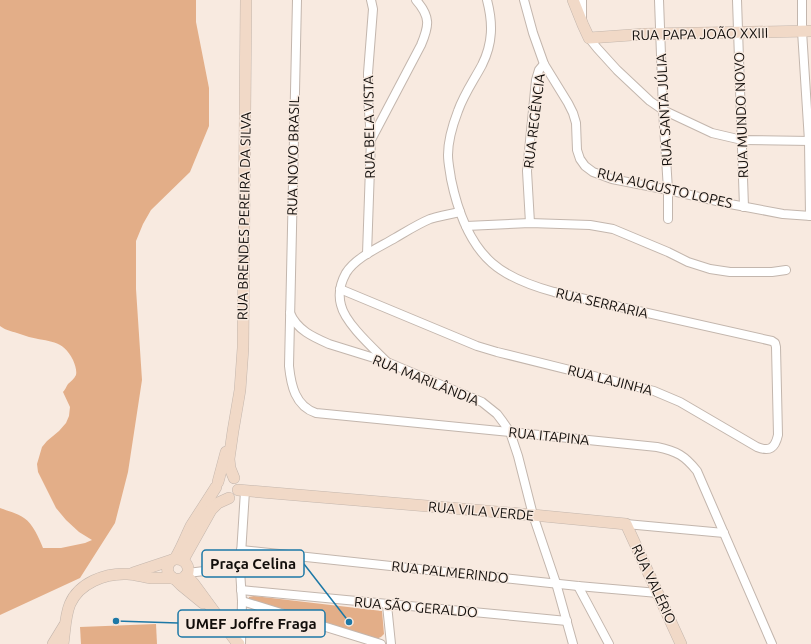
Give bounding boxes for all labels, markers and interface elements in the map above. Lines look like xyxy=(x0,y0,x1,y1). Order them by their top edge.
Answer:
street label: RUA PAPA JOÃO XXIII xyxy=(632,24,768,43)
street label: RUA MUNDO NOVO xyxy=(731,51,751,179)
street label: RUA SANTA JÚLIA xyxy=(652,53,675,167)
street label: RUA REGÊNCIA xyxy=(519,73,548,169)
street label: RUA BELA VISTA xyxy=(360,75,378,179)
street label: RUA NOVO BRASIL xyxy=(284,96,302,216)
street label: RUA BRENDES PEREIRA DA SILVA xyxy=(234,112,254,320)
street label: RUA AUGUSTO LOPES xyxy=(596,165,734,211)
street label: RUA SERRARIA xyxy=(554,285,650,321)
street label: RUA MARILÂNDIA xyxy=(370,350,482,409)
street label: RUA LAJINHA xyxy=(566,362,654,398)
street label: RUA ITAPINA xyxy=(508,424,590,448)
street label: RUA VILA VERDE xyxy=(427,498,535,524)
street label: RUA VALÉRIO xyxy=(629,541,680,626)
callout: Praça Celina xyxy=(202,550,304,577)
text: Praça Celina xyxy=(210,555,296,573)
street label: RUA PALMERINDO xyxy=(391,558,509,586)
street label: RUA SÃO GERALDO xyxy=(353,593,479,620)
callout: UMEF Joffre Fraga xyxy=(178,610,325,637)
text: UMEF Joffre Fraga xyxy=(185,615,317,632)

